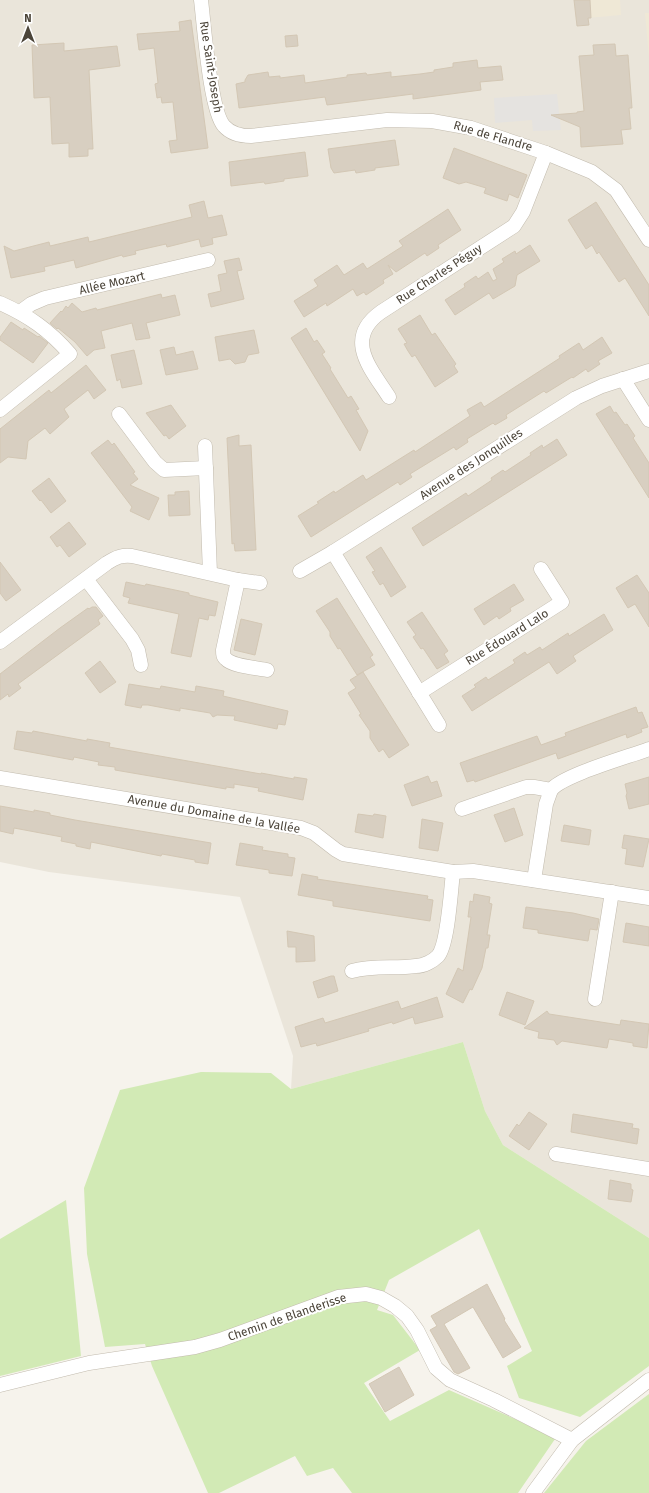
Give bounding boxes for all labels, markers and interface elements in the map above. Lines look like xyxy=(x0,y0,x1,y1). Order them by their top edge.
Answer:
north arrow xyxy=(8,8,48,48)
text: N xyxy=(24,12,32,25)
street label: Rue Saint-Joseph xyxy=(197,20,225,114)
street label: Rue de Flandre xyxy=(452,118,534,154)
street label: Rue Charles Péguy xyxy=(393,241,485,307)
street label: Allée Mozart xyxy=(78,269,147,297)
street label: Avenue des Jonquilles xyxy=(417,425,525,503)
street label: Rue Édouard Lalo xyxy=(462,605,551,668)
street label: Avenue du Domaine de la Vallée xyxy=(127,792,301,836)
street label: Chemin de Blanderisse xyxy=(226,1290,348,1344)

